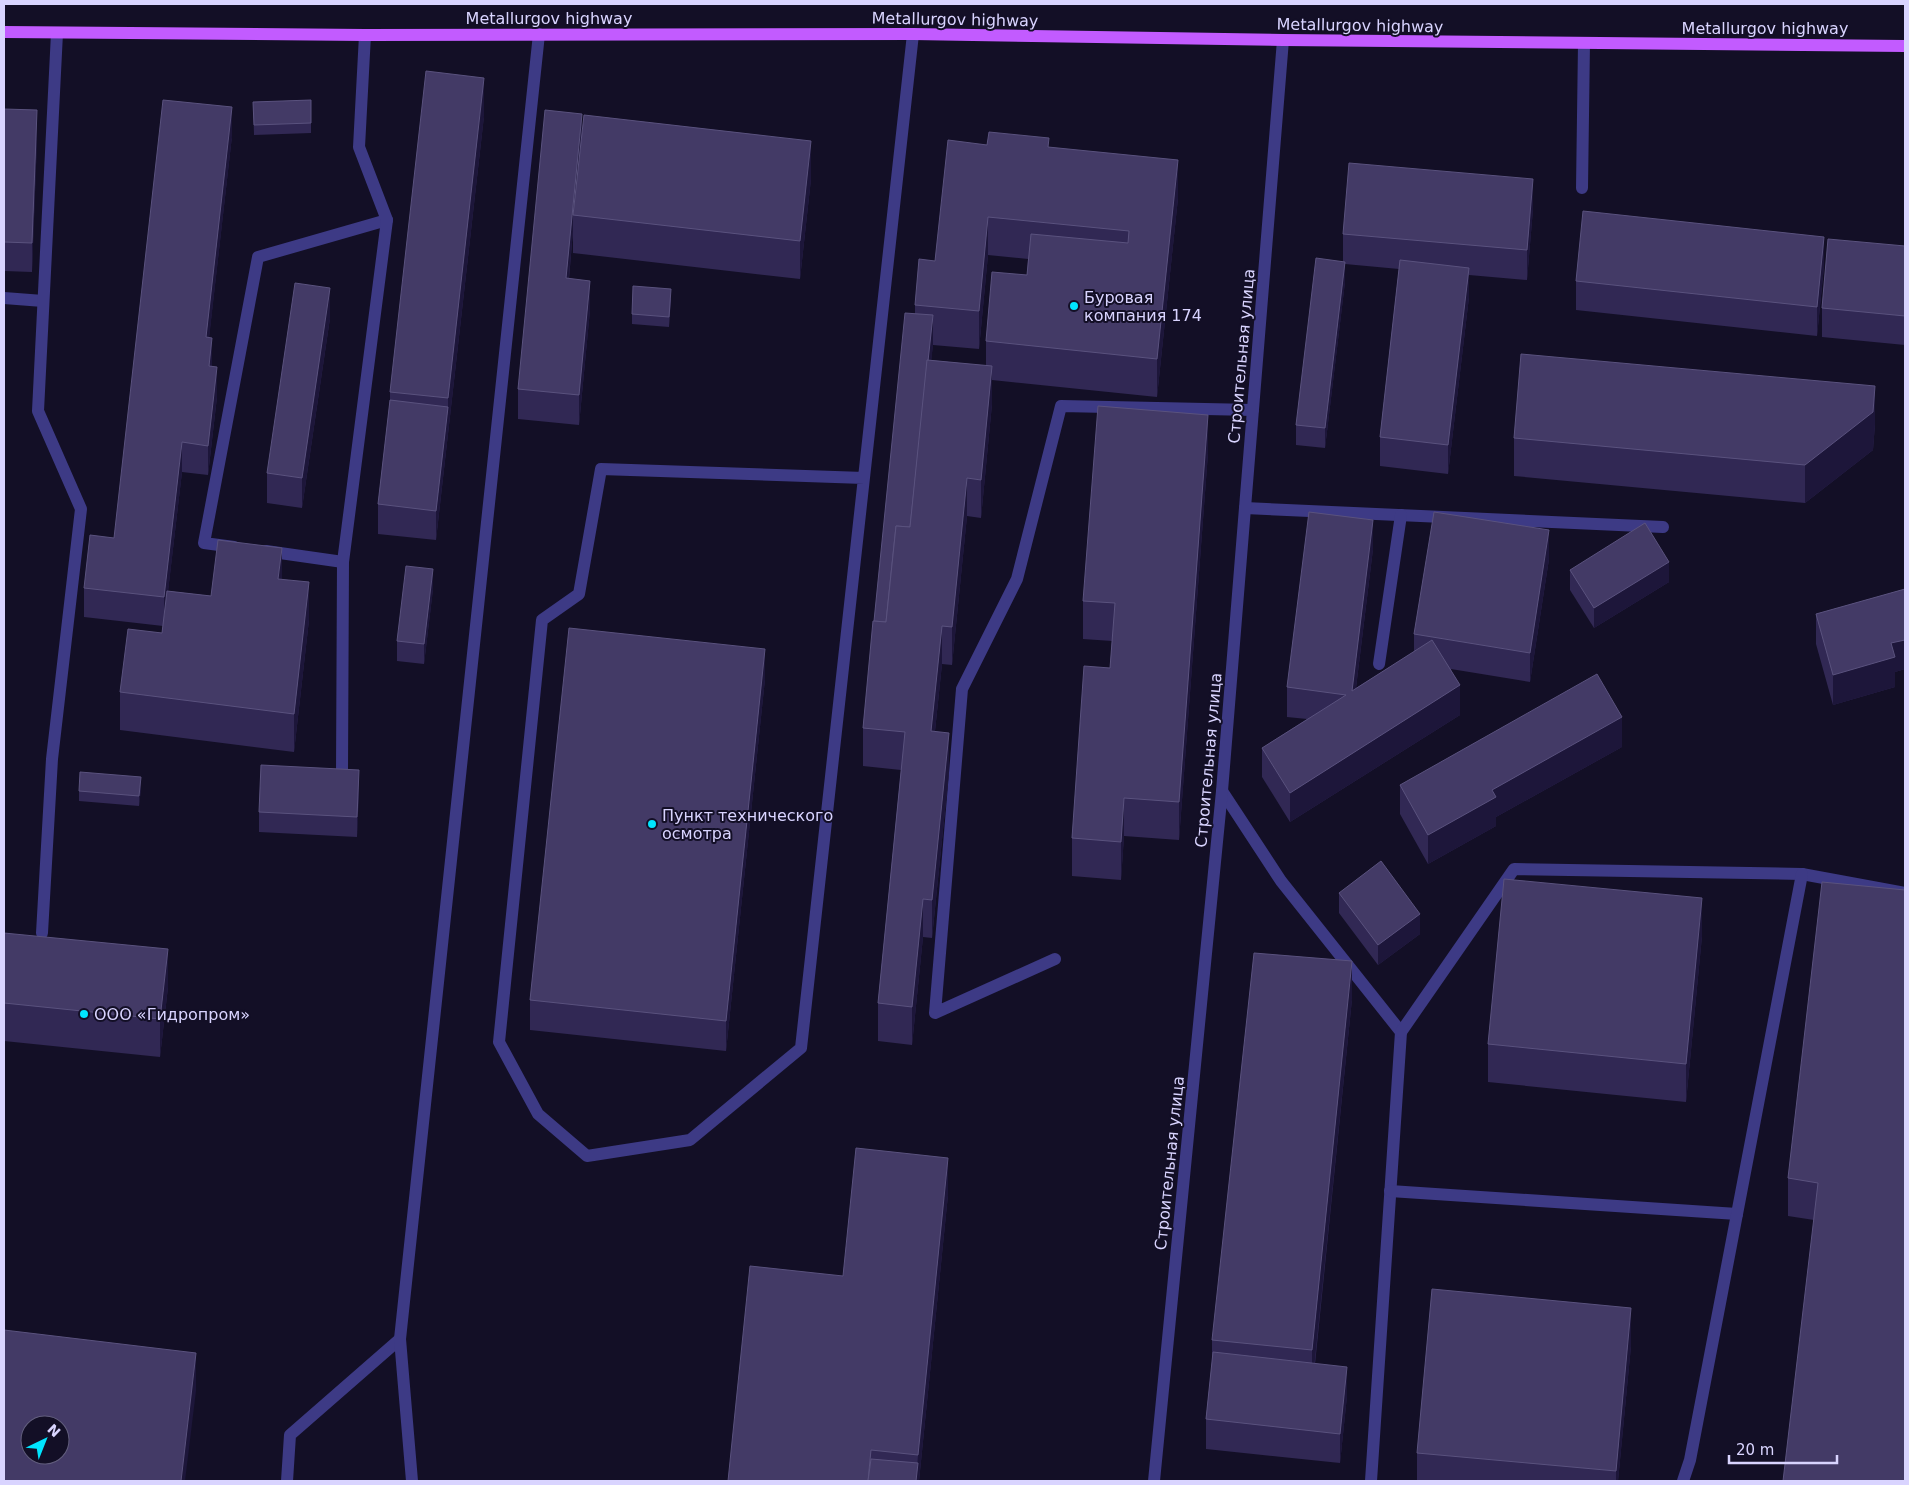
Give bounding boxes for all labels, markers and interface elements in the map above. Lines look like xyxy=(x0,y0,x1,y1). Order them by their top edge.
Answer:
street label: Metallurgov highway xyxy=(466,9,632,28)
street label: Metallurgov highway xyxy=(871,9,1039,30)
street label: Metallurgov highway xyxy=(1276,15,1444,36)
street label: Metallurgov highway xyxy=(1682,19,1848,38)
street label: Строительная улица xyxy=(1224,268,1259,444)
place label: Буровая компания 174 xyxy=(1084,288,1202,325)
marker: Буровая компания 174 xyxy=(1068,300,1080,312)
street label: Строительная улица xyxy=(1191,672,1226,848)
place label: Пункт технического осмотра xyxy=(662,806,833,843)
marker: Пункт технического осмотра xyxy=(646,818,658,830)
place label: ООО «Гидропром» xyxy=(94,1005,250,1024)
marker: ООО «Гидропром» xyxy=(78,1008,90,1020)
street label: Строительная улица xyxy=(1151,1075,1188,1251)
north arrow xyxy=(20,1415,70,1465)
text: N xyxy=(44,1421,64,1440)
scale bar xyxy=(1729,1432,1836,1464)
text: 20 m xyxy=(1736,1441,1774,1459)

